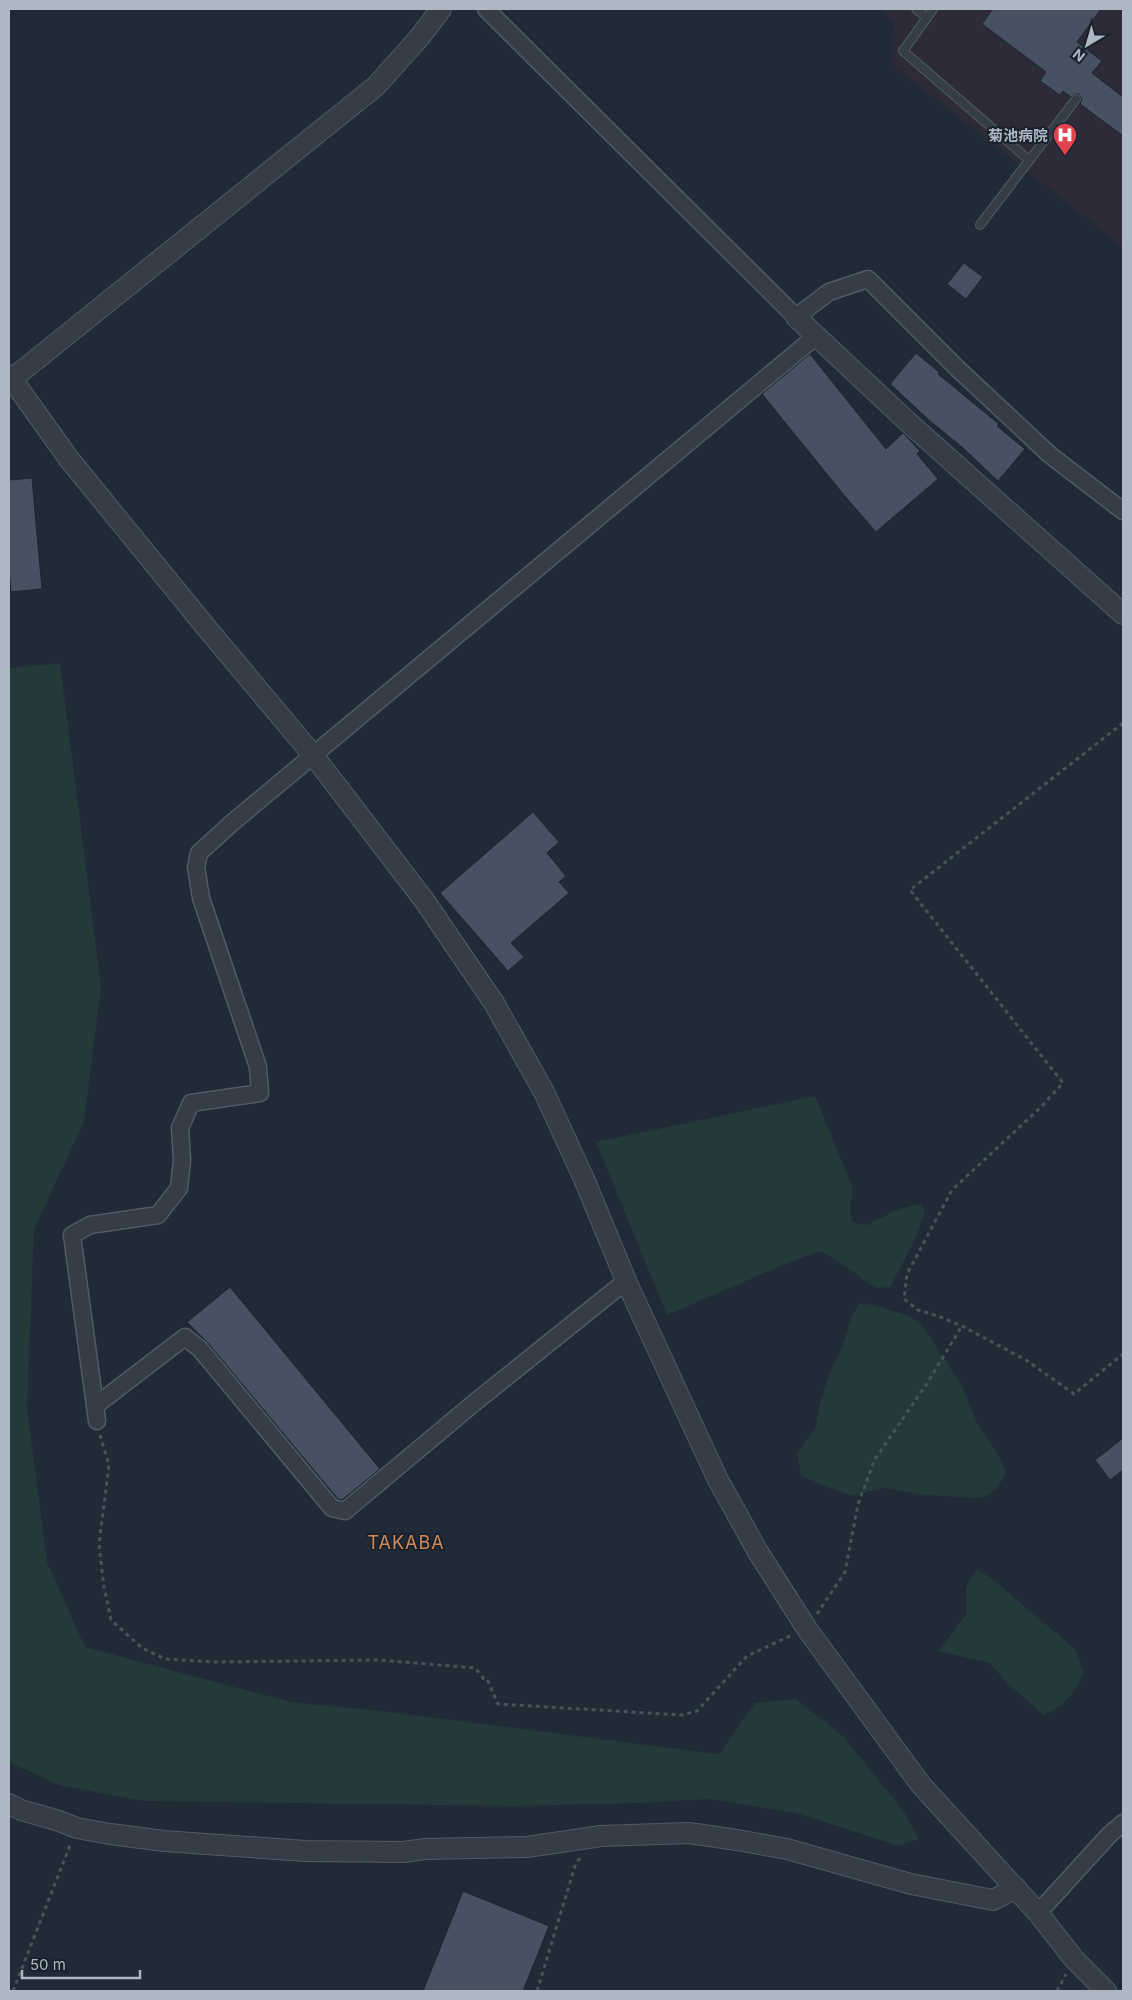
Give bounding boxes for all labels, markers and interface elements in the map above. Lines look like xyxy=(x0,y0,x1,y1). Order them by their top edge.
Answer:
north arrow xyxy=(1062,20,1112,70)
text: N xyxy=(1069,46,1088,66)
hospital icon: 菊池病院 xyxy=(1052,122,1078,156)
place label: 菊池病院 xyxy=(988,126,1048,145)
district label: TAKABA xyxy=(367,1532,445,1553)
scale bar xyxy=(22,1948,140,1980)
text: 50 m xyxy=(30,1955,66,1974)

